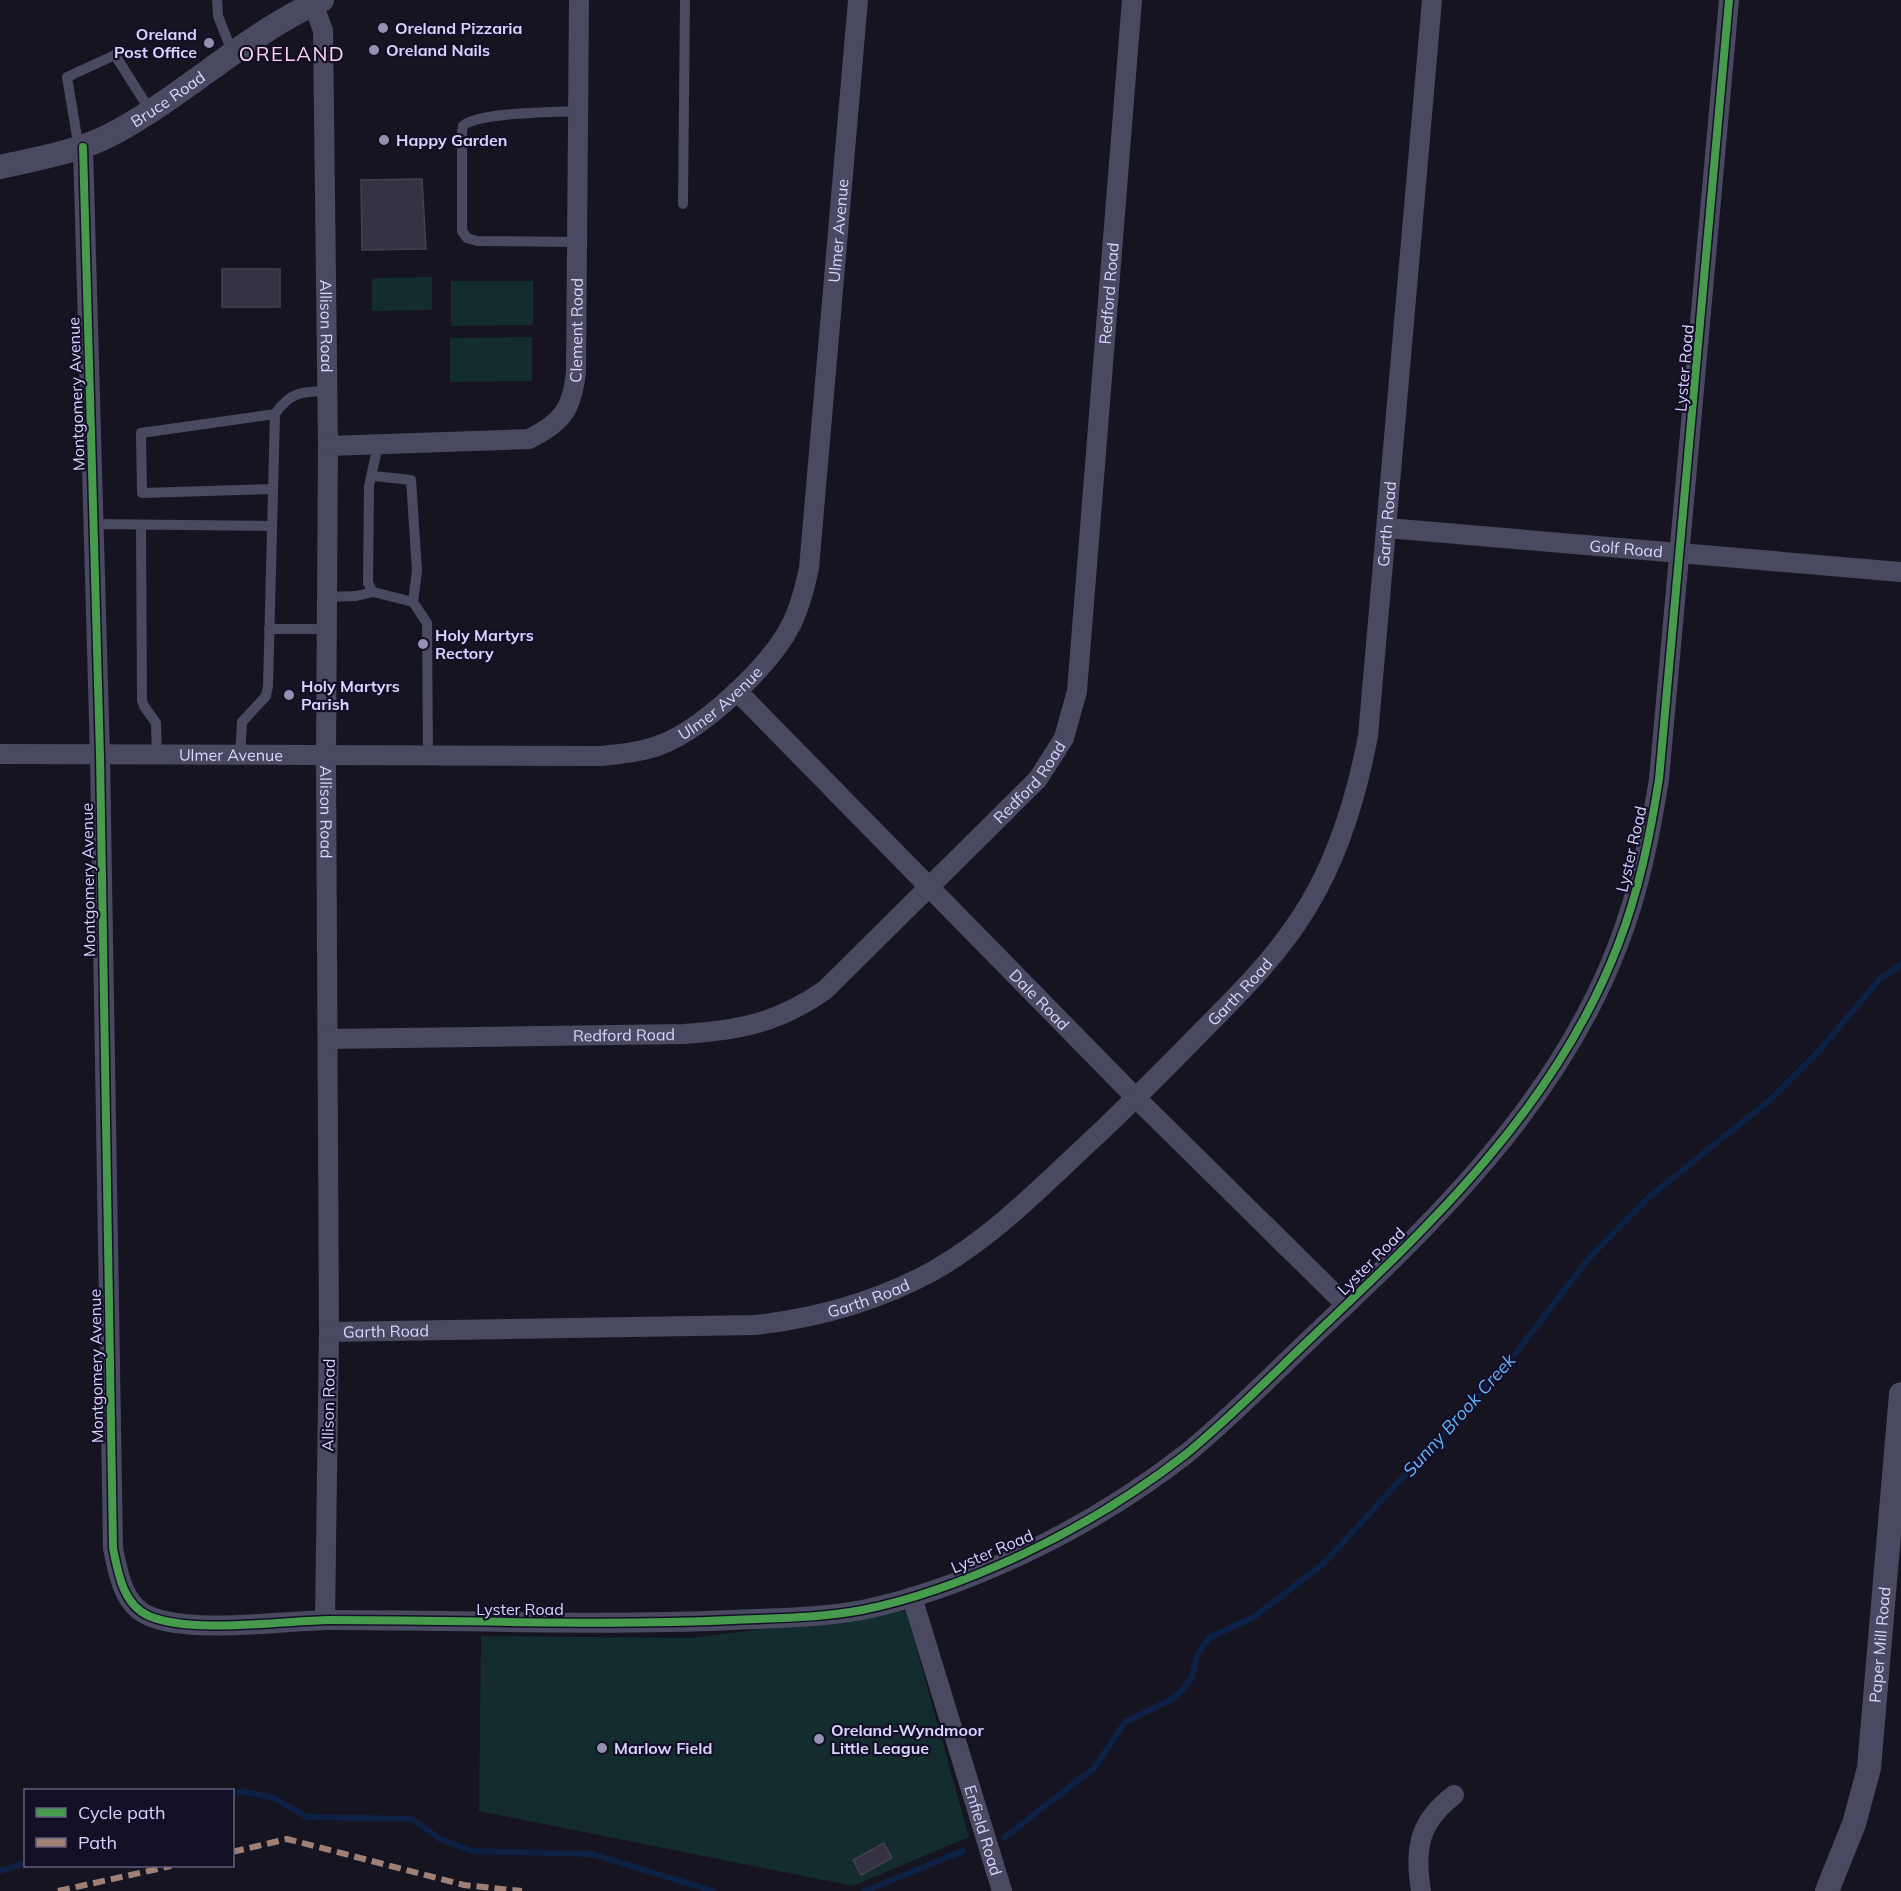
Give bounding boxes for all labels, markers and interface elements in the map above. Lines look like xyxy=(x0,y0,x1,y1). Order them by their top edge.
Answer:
place label: Oreland Pizzaria xyxy=(395,18,522,38)
marker: Oreland Pizzaria xyxy=(376,21,390,35)
place label: Oreland Post Office xyxy=(114,24,197,62)
marker: Oreland Post Office xyxy=(202,36,216,50)
place label: Oreland Nails xyxy=(386,40,490,60)
district label: ORELAND xyxy=(239,41,345,66)
marker: Oreland Nails xyxy=(367,43,381,57)
street label: Bruce Road xyxy=(127,67,209,131)
place label: Happy Garden xyxy=(396,130,507,150)
marker: Happy Garden xyxy=(377,133,391,147)
street label: Ulmer Avenue xyxy=(824,178,853,283)
street label: Redford Road xyxy=(1095,242,1123,345)
street label: Clement Road xyxy=(565,278,587,384)
street label: Allison Road xyxy=(316,279,337,373)
street label: Montgomery Avenue xyxy=(63,317,89,471)
street label: Lyster Road xyxy=(1670,323,1698,413)
street label: Garth Road xyxy=(1373,480,1400,568)
street label: Golf Road xyxy=(1589,535,1664,562)
place label: Holy Martyrs Rectory xyxy=(435,625,534,663)
marker: Holy Martyrs Rectory xyxy=(416,637,430,651)
street label: Ulmer Avenue xyxy=(674,662,766,744)
place label: Holy Martyrs Parish xyxy=(301,676,400,714)
marker: Holy Martyrs Parish xyxy=(282,688,296,702)
street label: Redford Road xyxy=(989,737,1070,828)
street label: Ulmer Avenue xyxy=(179,745,283,765)
street label: Allison Road xyxy=(316,765,337,859)
street label: Montgomery Avenue xyxy=(77,803,99,957)
street label: Lyster Road xyxy=(1611,804,1651,894)
street label: Garth Road xyxy=(1203,954,1276,1030)
street label: Dale Road xyxy=(1005,965,1074,1034)
street label: Redford Road xyxy=(573,1024,675,1046)
street label: Lyster Road xyxy=(1333,1223,1409,1299)
street label: Garth Road xyxy=(825,1274,913,1322)
street label: Montgomery Avenue xyxy=(85,1289,107,1443)
street label: Garth Road xyxy=(343,1320,429,1342)
water label: Sunny Brook Creek xyxy=(1398,1348,1521,1481)
street label: Allison Road xyxy=(317,1358,339,1452)
street label: Lyster Road xyxy=(948,1525,1036,1577)
street label: Paper Mill Road xyxy=(1865,1586,1894,1704)
street label: Lyster Road xyxy=(476,1599,564,1619)
place label: Oreland-Wyndmoor Little League xyxy=(831,1720,984,1758)
marker: Oreland-Wyndmoor Little League xyxy=(812,1732,826,1746)
place label: Marlow Field xyxy=(614,1738,712,1758)
marker: Marlow Field xyxy=(595,1741,609,1755)
street label: Enfield Road xyxy=(960,1783,1007,1878)
legend xyxy=(24,1789,234,1867)
text: Cycle path xyxy=(78,1801,165,1824)
text: Path xyxy=(78,1831,117,1854)

